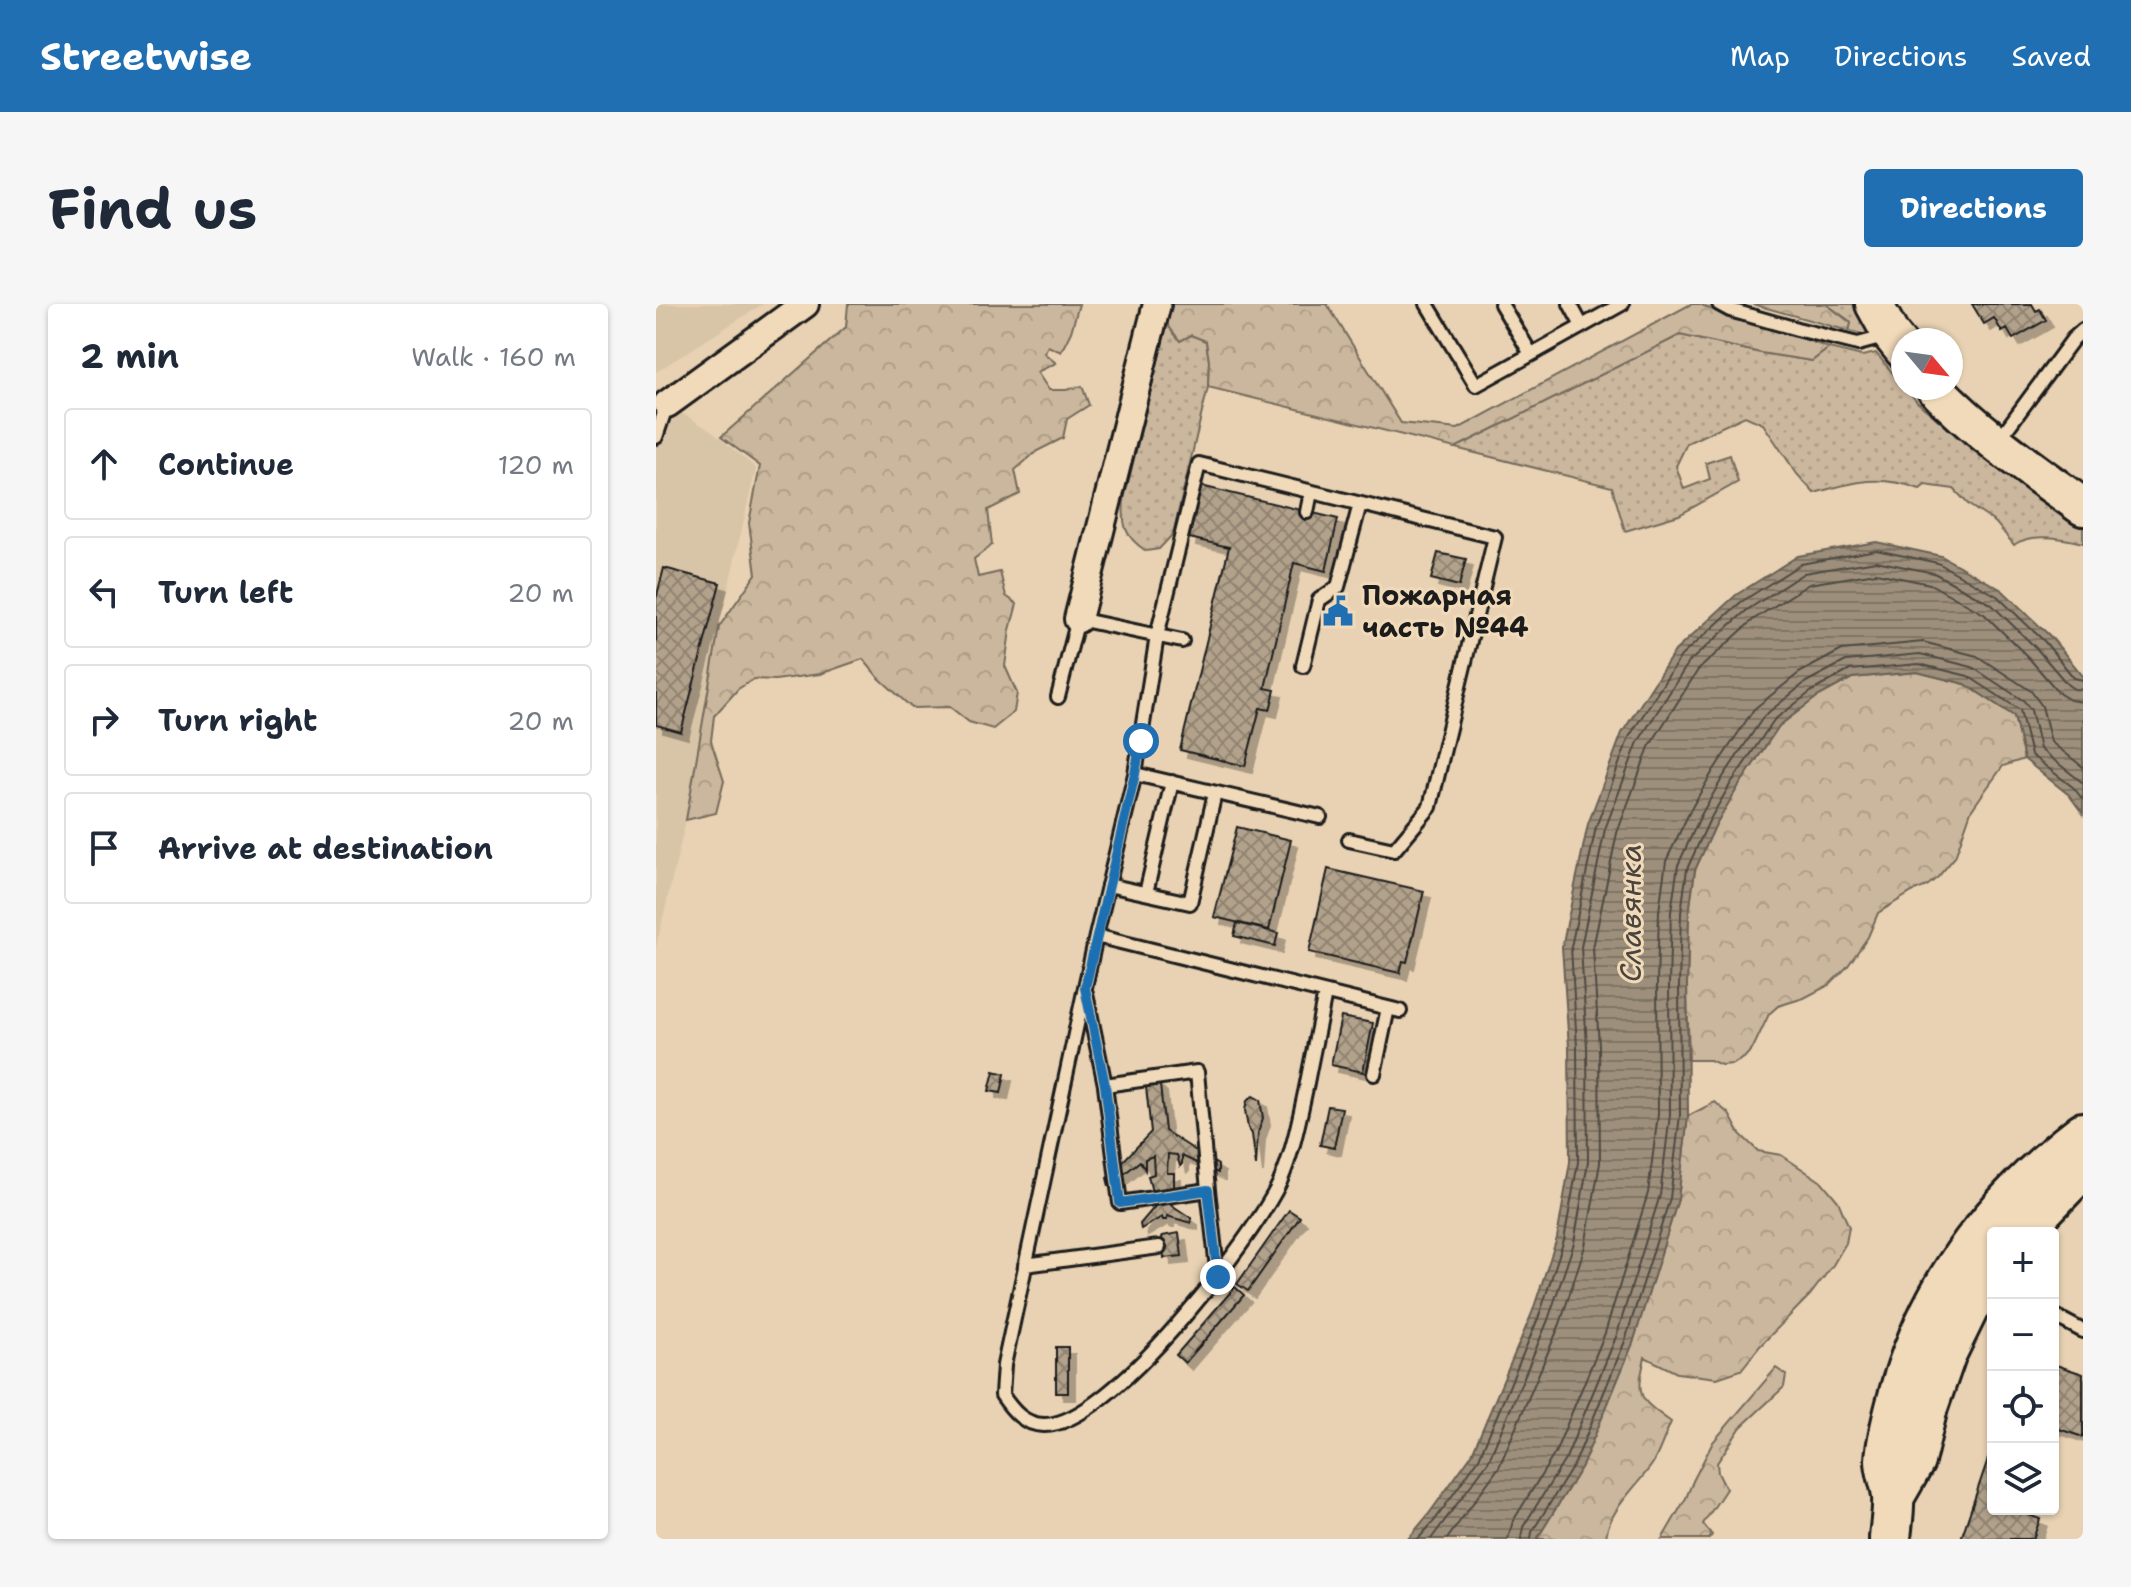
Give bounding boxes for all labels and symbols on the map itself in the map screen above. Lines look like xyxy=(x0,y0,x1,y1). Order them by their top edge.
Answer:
north arrow xyxy=(1891,328,1963,400)
place label: Пожарная часть №44 xyxy=(1362,576,1529,646)
public building icon: Пожарная часть №44 xyxy=(1321,594,1355,628)
route start xyxy=(1123,723,1159,759)
water label: Славянка xyxy=(1610,844,1651,982)
route end xyxy=(1200,1259,1236,1295)

